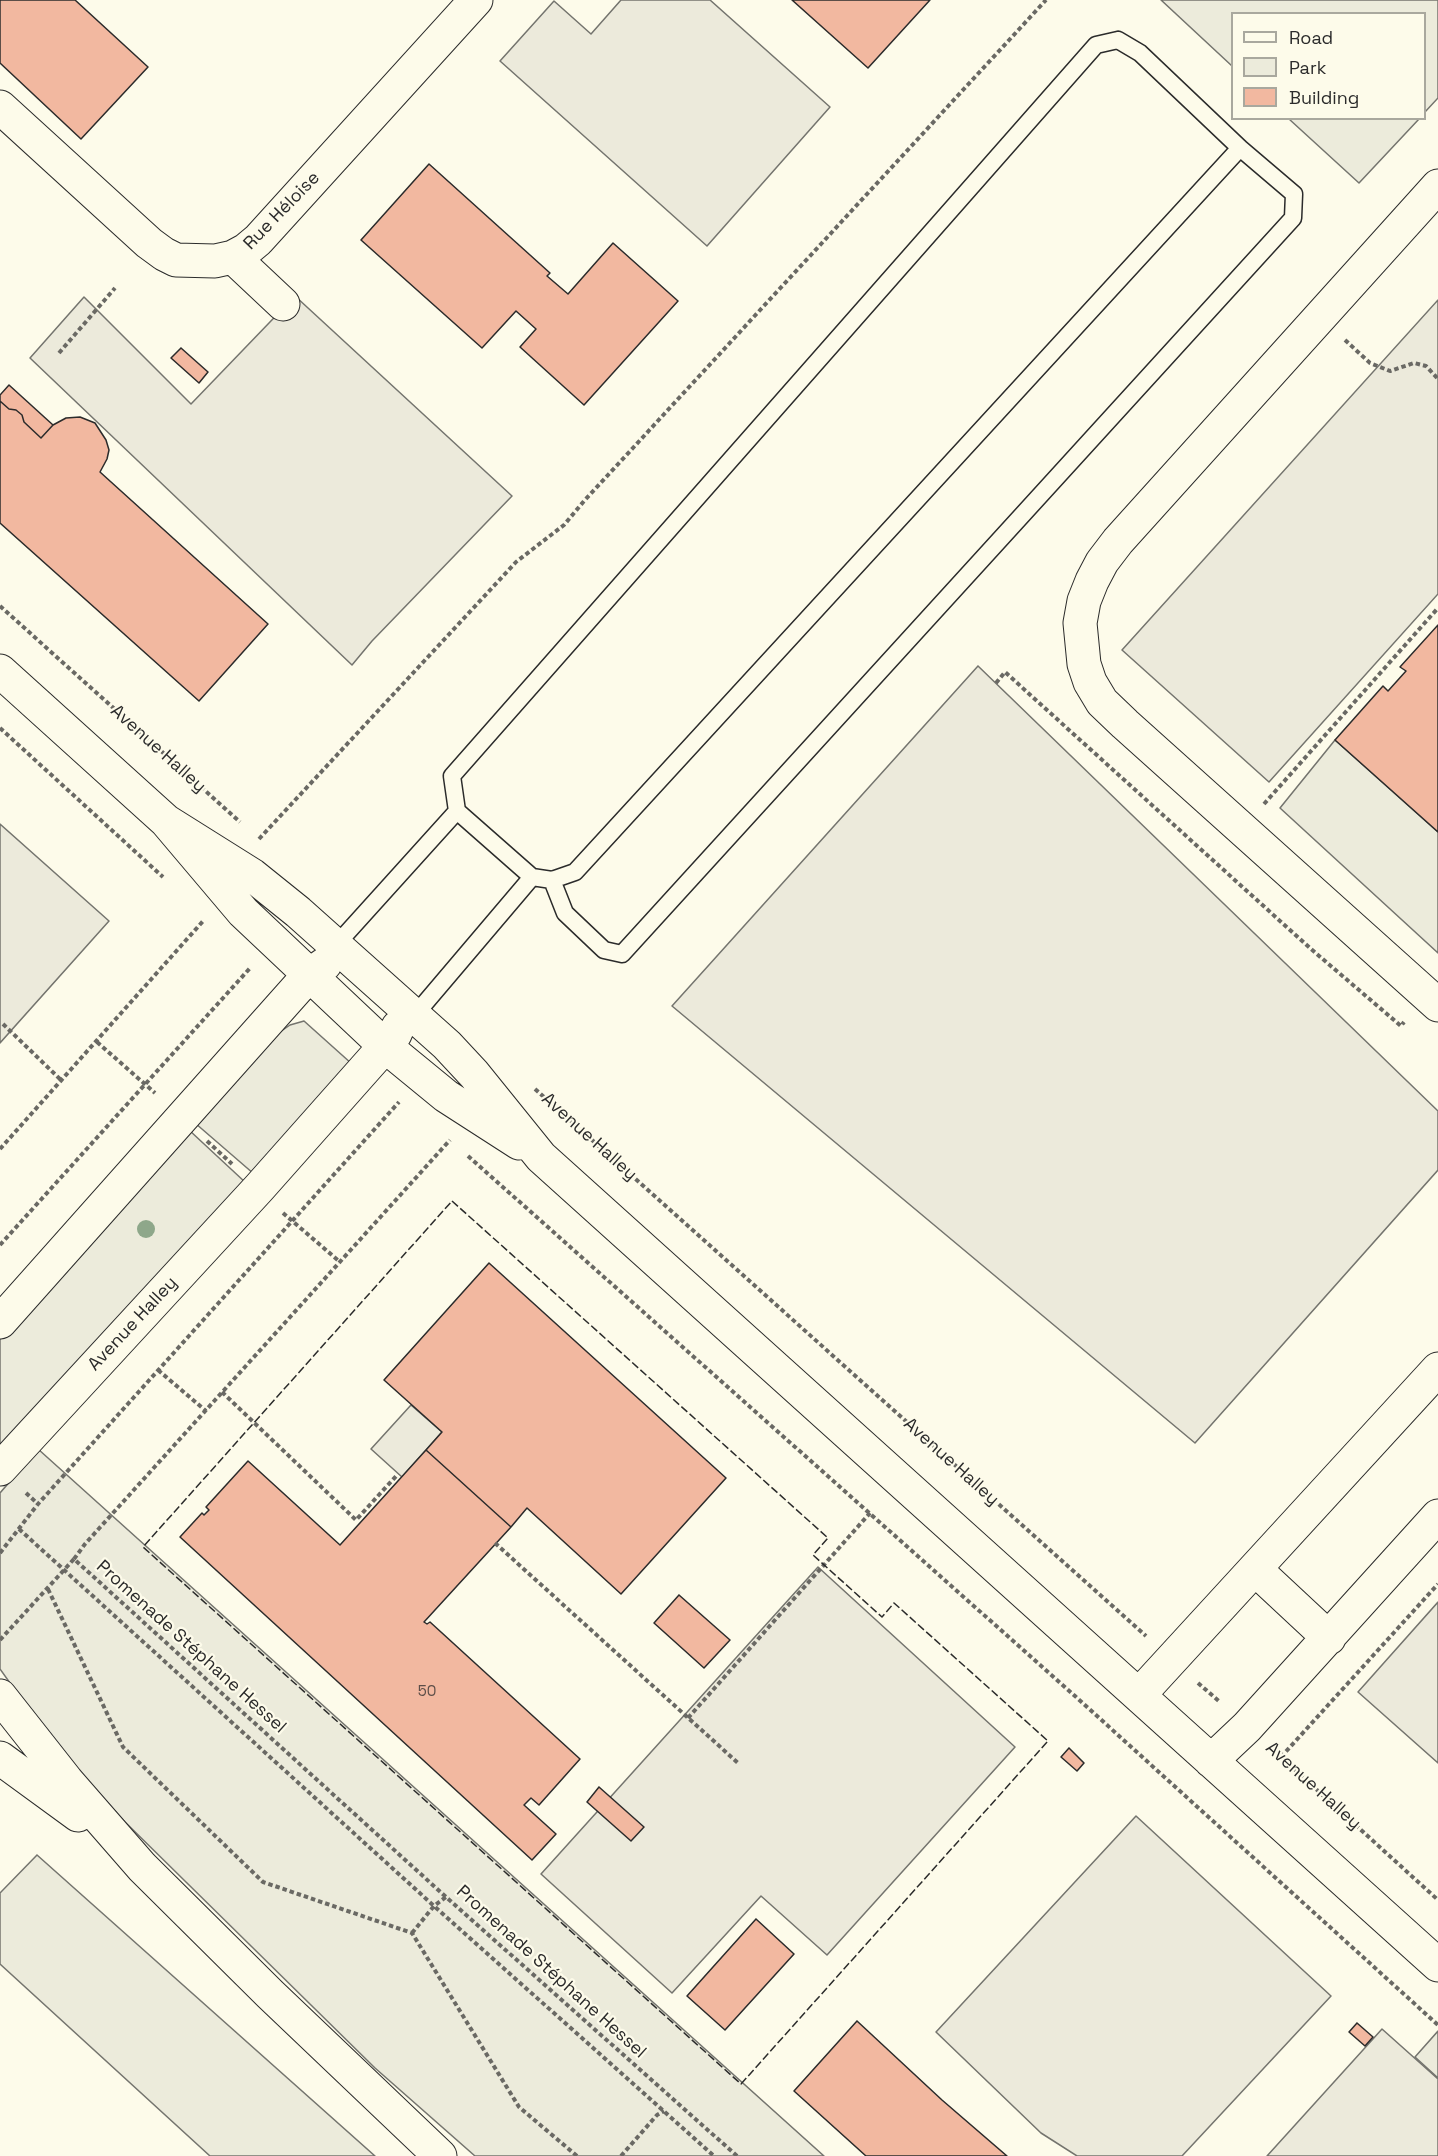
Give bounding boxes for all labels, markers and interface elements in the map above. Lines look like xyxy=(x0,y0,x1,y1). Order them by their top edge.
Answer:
legend xyxy=(1231,12,1426,120)
text: Road xyxy=(1289,26,1333,49)
text: Park xyxy=(1289,56,1326,79)
text: Building xyxy=(1289,86,1359,109)
street label: Rue Héloise xyxy=(239,167,325,255)
street label: Avenue Halley xyxy=(106,701,210,797)
street label: Avenue Halley xyxy=(537,1089,641,1185)
street label: Avenue Halley xyxy=(84,1272,182,1376)
street label: Avenue Halley xyxy=(899,1414,1003,1510)
street label: Promenade Stéphane Hessel xyxy=(92,1556,290,1738)
house number: 50 xyxy=(418,1683,436,1701)
street label: Avenue Halley xyxy=(1261,1738,1365,1834)
street label: Promenade Stéphane Hessel xyxy=(452,1881,650,2063)

